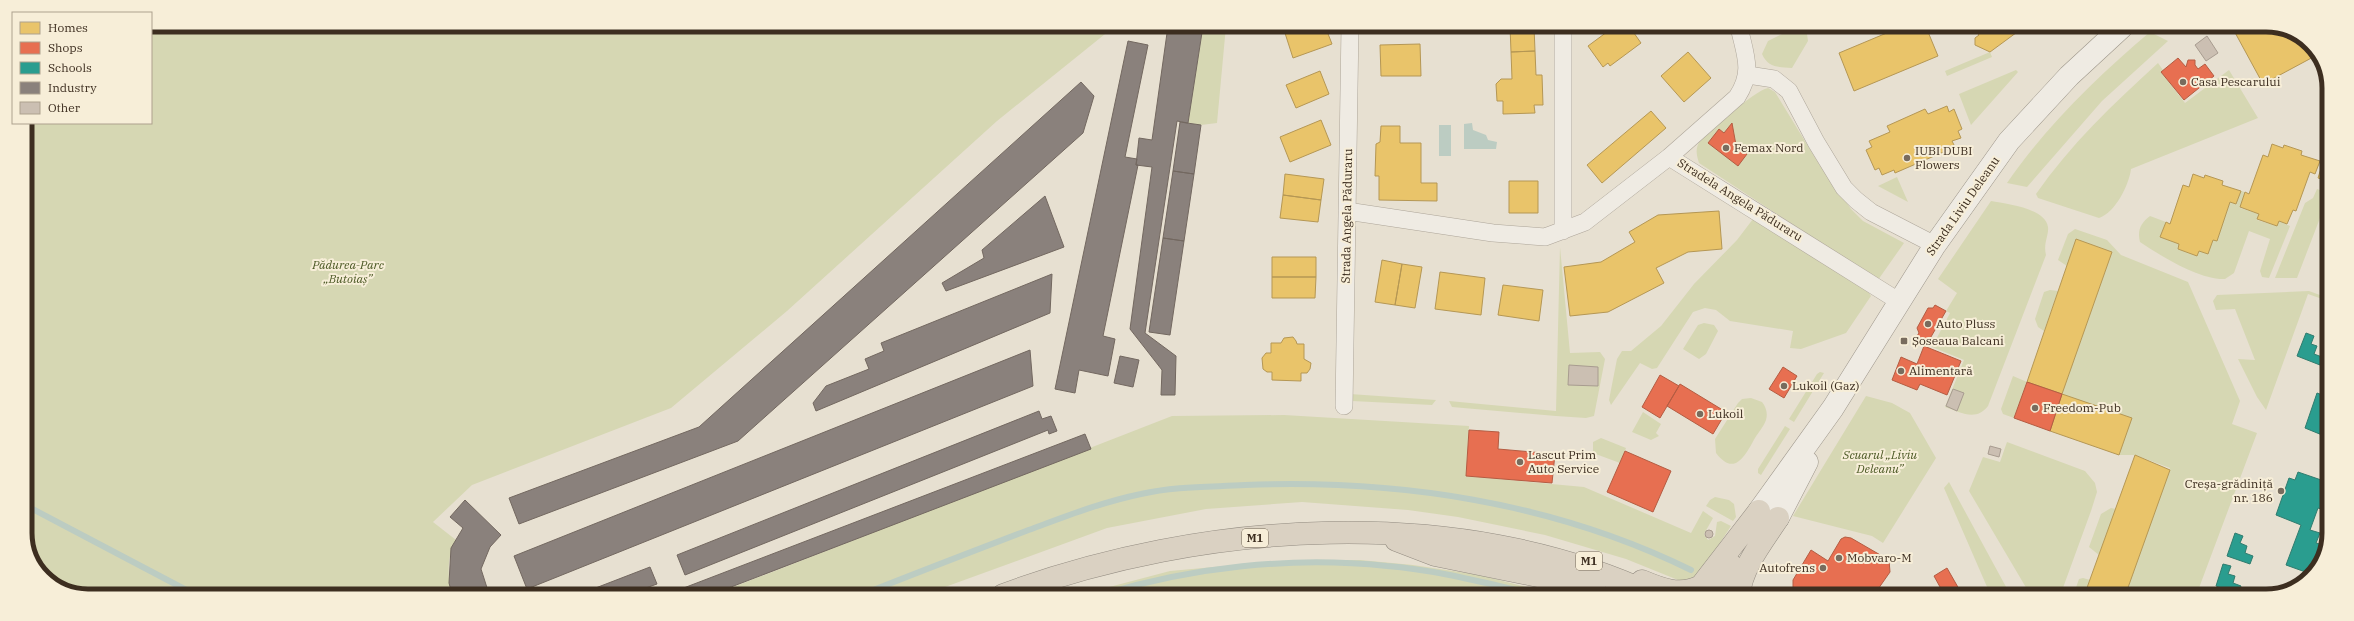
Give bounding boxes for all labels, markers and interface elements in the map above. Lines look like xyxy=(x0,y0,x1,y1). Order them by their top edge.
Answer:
legend xyxy=(12,12,152,124)
text: Homes xyxy=(48,20,88,35)
text: Shops xyxy=(48,40,83,55)
text: Schools xyxy=(48,60,92,75)
place label: Casa Pescarului xyxy=(2191,74,2281,89)
marker: Casa Pescarului xyxy=(2178,77,2188,87)
text: Industry xyxy=(48,80,97,95)
text: Other xyxy=(48,100,81,115)
place label: Femax Nord xyxy=(1734,140,1804,155)
marker: Femax Nord xyxy=(1721,143,1731,153)
place label: IUBI DUBI Flowers xyxy=(1915,143,1972,172)
street label: Strada Angela Păduraru xyxy=(1338,148,1355,284)
marker: IUBI DUBI Flowers xyxy=(1902,153,1912,163)
street label: Strada Liviu Deleanu xyxy=(1923,153,2003,258)
street label: Stradela Angela Păduraru xyxy=(1675,155,1806,245)
park label: Pădurea-Parc „Butoiaș” xyxy=(311,257,385,286)
place label: Auto Pluss xyxy=(1936,316,1996,331)
marker: Auto Pluss xyxy=(1923,319,1933,329)
place label: Șoseaua Balcani xyxy=(1912,333,2004,348)
marker: Șoseaua Balcani xyxy=(1899,336,1909,346)
place label: Alimentară xyxy=(1909,363,1973,378)
marker: Alimentară xyxy=(1896,366,1906,376)
place label: Lukoil (Gaz) xyxy=(1792,378,1860,393)
marker: Lukoil (Gaz) xyxy=(1779,381,1789,391)
place label: Freedom-Pub xyxy=(2043,400,2121,415)
marker: Freedom-Pub xyxy=(2030,403,2040,413)
place label: Lukoil xyxy=(1708,406,1744,421)
marker: Lukoil xyxy=(1695,409,1705,419)
place label: Lascut Prim Auto Service xyxy=(1528,447,1599,476)
park label: Scuarul „Liviu Deleanu” xyxy=(1842,447,1917,476)
marker: Lascut Prim Auto Service xyxy=(1515,457,1525,467)
place label: Creșa-grădiniță nr. 186 xyxy=(2185,476,2273,505)
marker: Creșa-grădiniță nr. 186 xyxy=(2276,486,2286,496)
road number: M1 xyxy=(1242,529,1268,547)
place label: Mobvaro-M xyxy=(1847,550,1912,565)
road number: M1 xyxy=(1576,552,1602,570)
marker: Mobvaro-M xyxy=(1834,553,1844,563)
place label: Autofrens xyxy=(1759,560,1815,575)
marker: Autofrens xyxy=(1818,563,1828,573)

